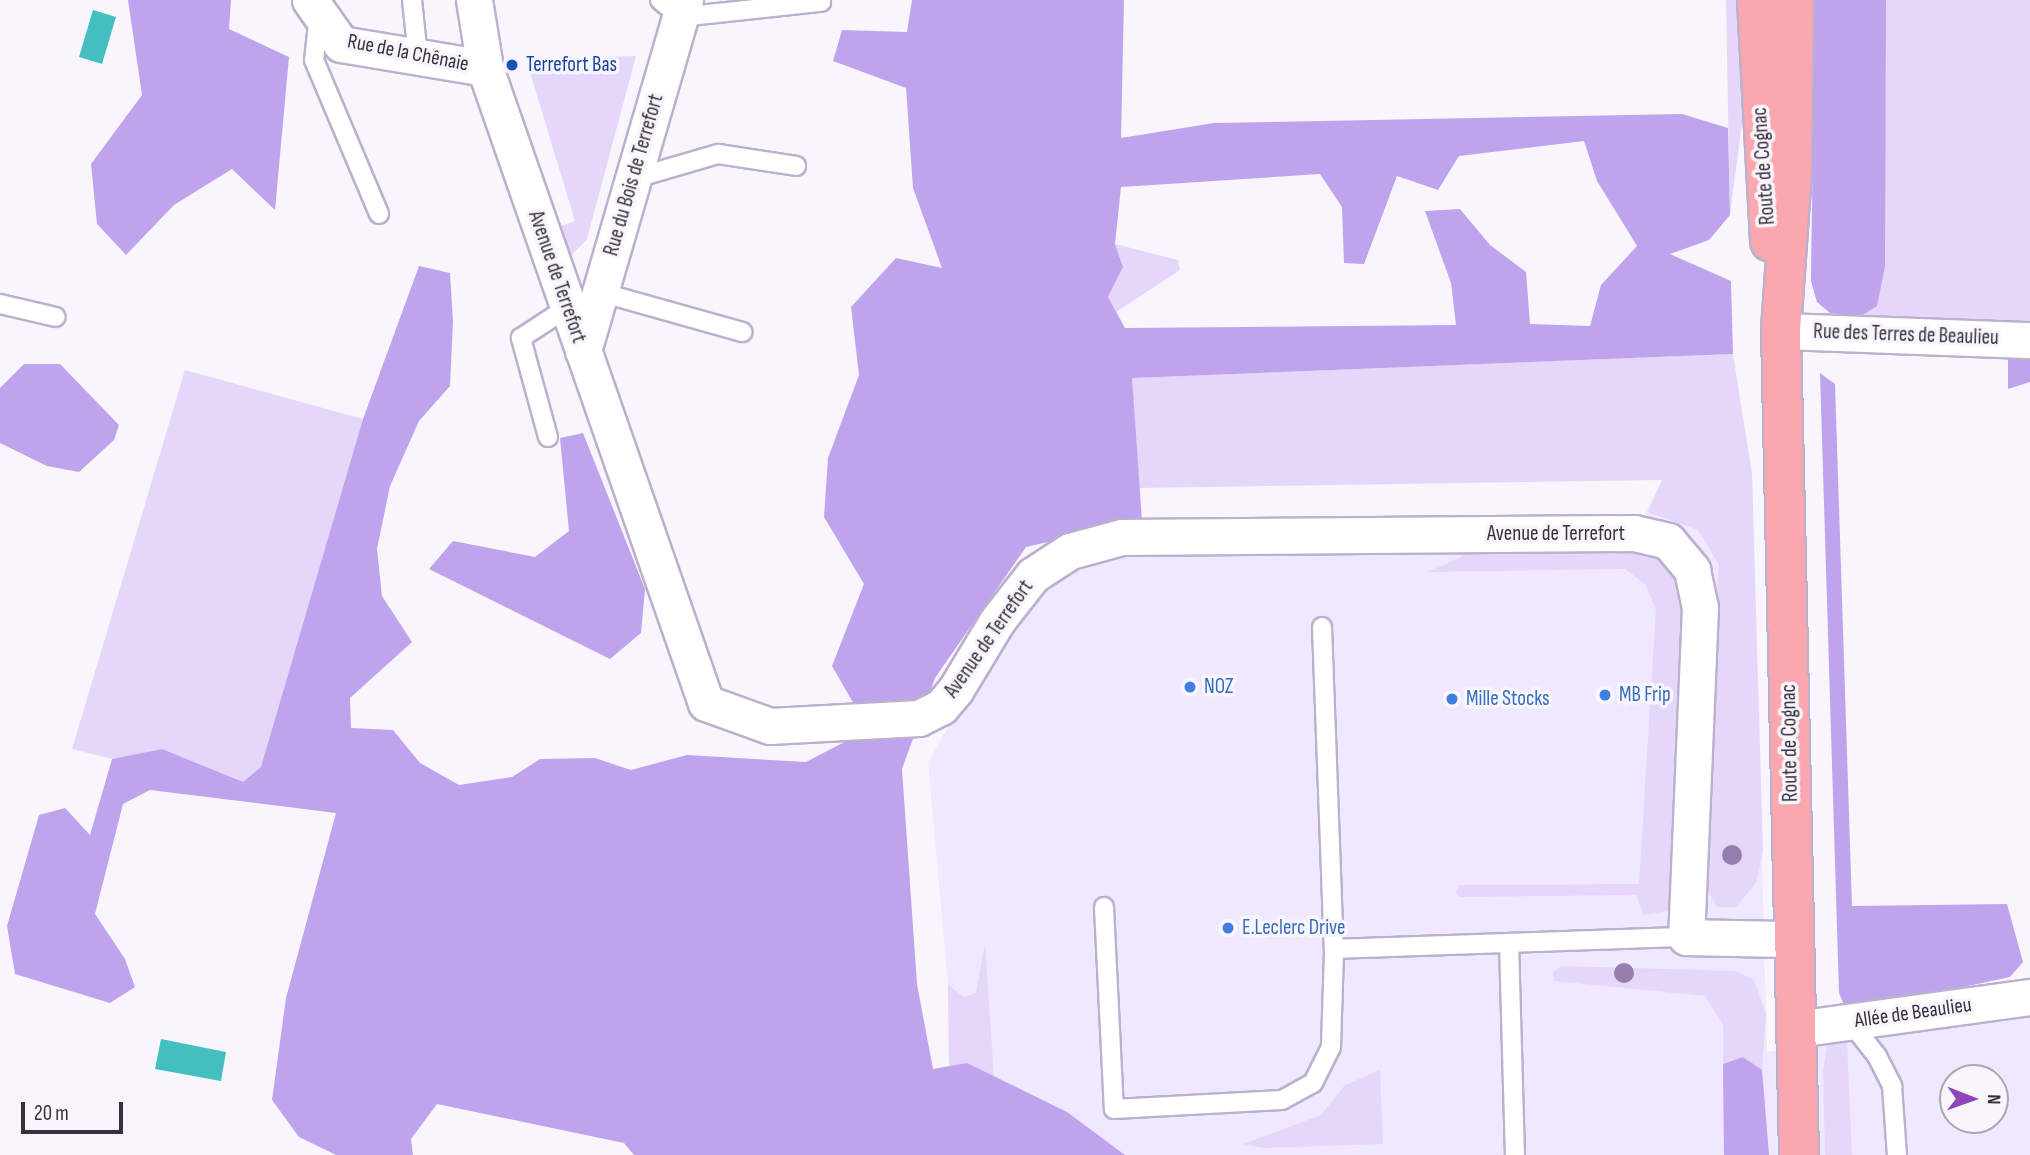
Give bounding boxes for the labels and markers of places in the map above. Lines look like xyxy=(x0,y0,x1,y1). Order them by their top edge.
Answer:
place label: Terrefort Bas xyxy=(526,52,617,78)
marker: Terrefort Bas xyxy=(504,57,520,73)
place label: NOZ xyxy=(1204,674,1234,700)
marker: NOZ xyxy=(1182,679,1198,695)
place label: MB Frip xyxy=(1619,682,1671,708)
place label: Mille Stocks xyxy=(1466,686,1550,712)
marker: MB Frip xyxy=(1597,687,1613,703)
marker: Mille Stocks xyxy=(1444,691,1460,707)
place label: E.Leclerc Drive xyxy=(1242,915,1345,941)
marker: E.Leclerc Drive xyxy=(1220,920,1236,936)

